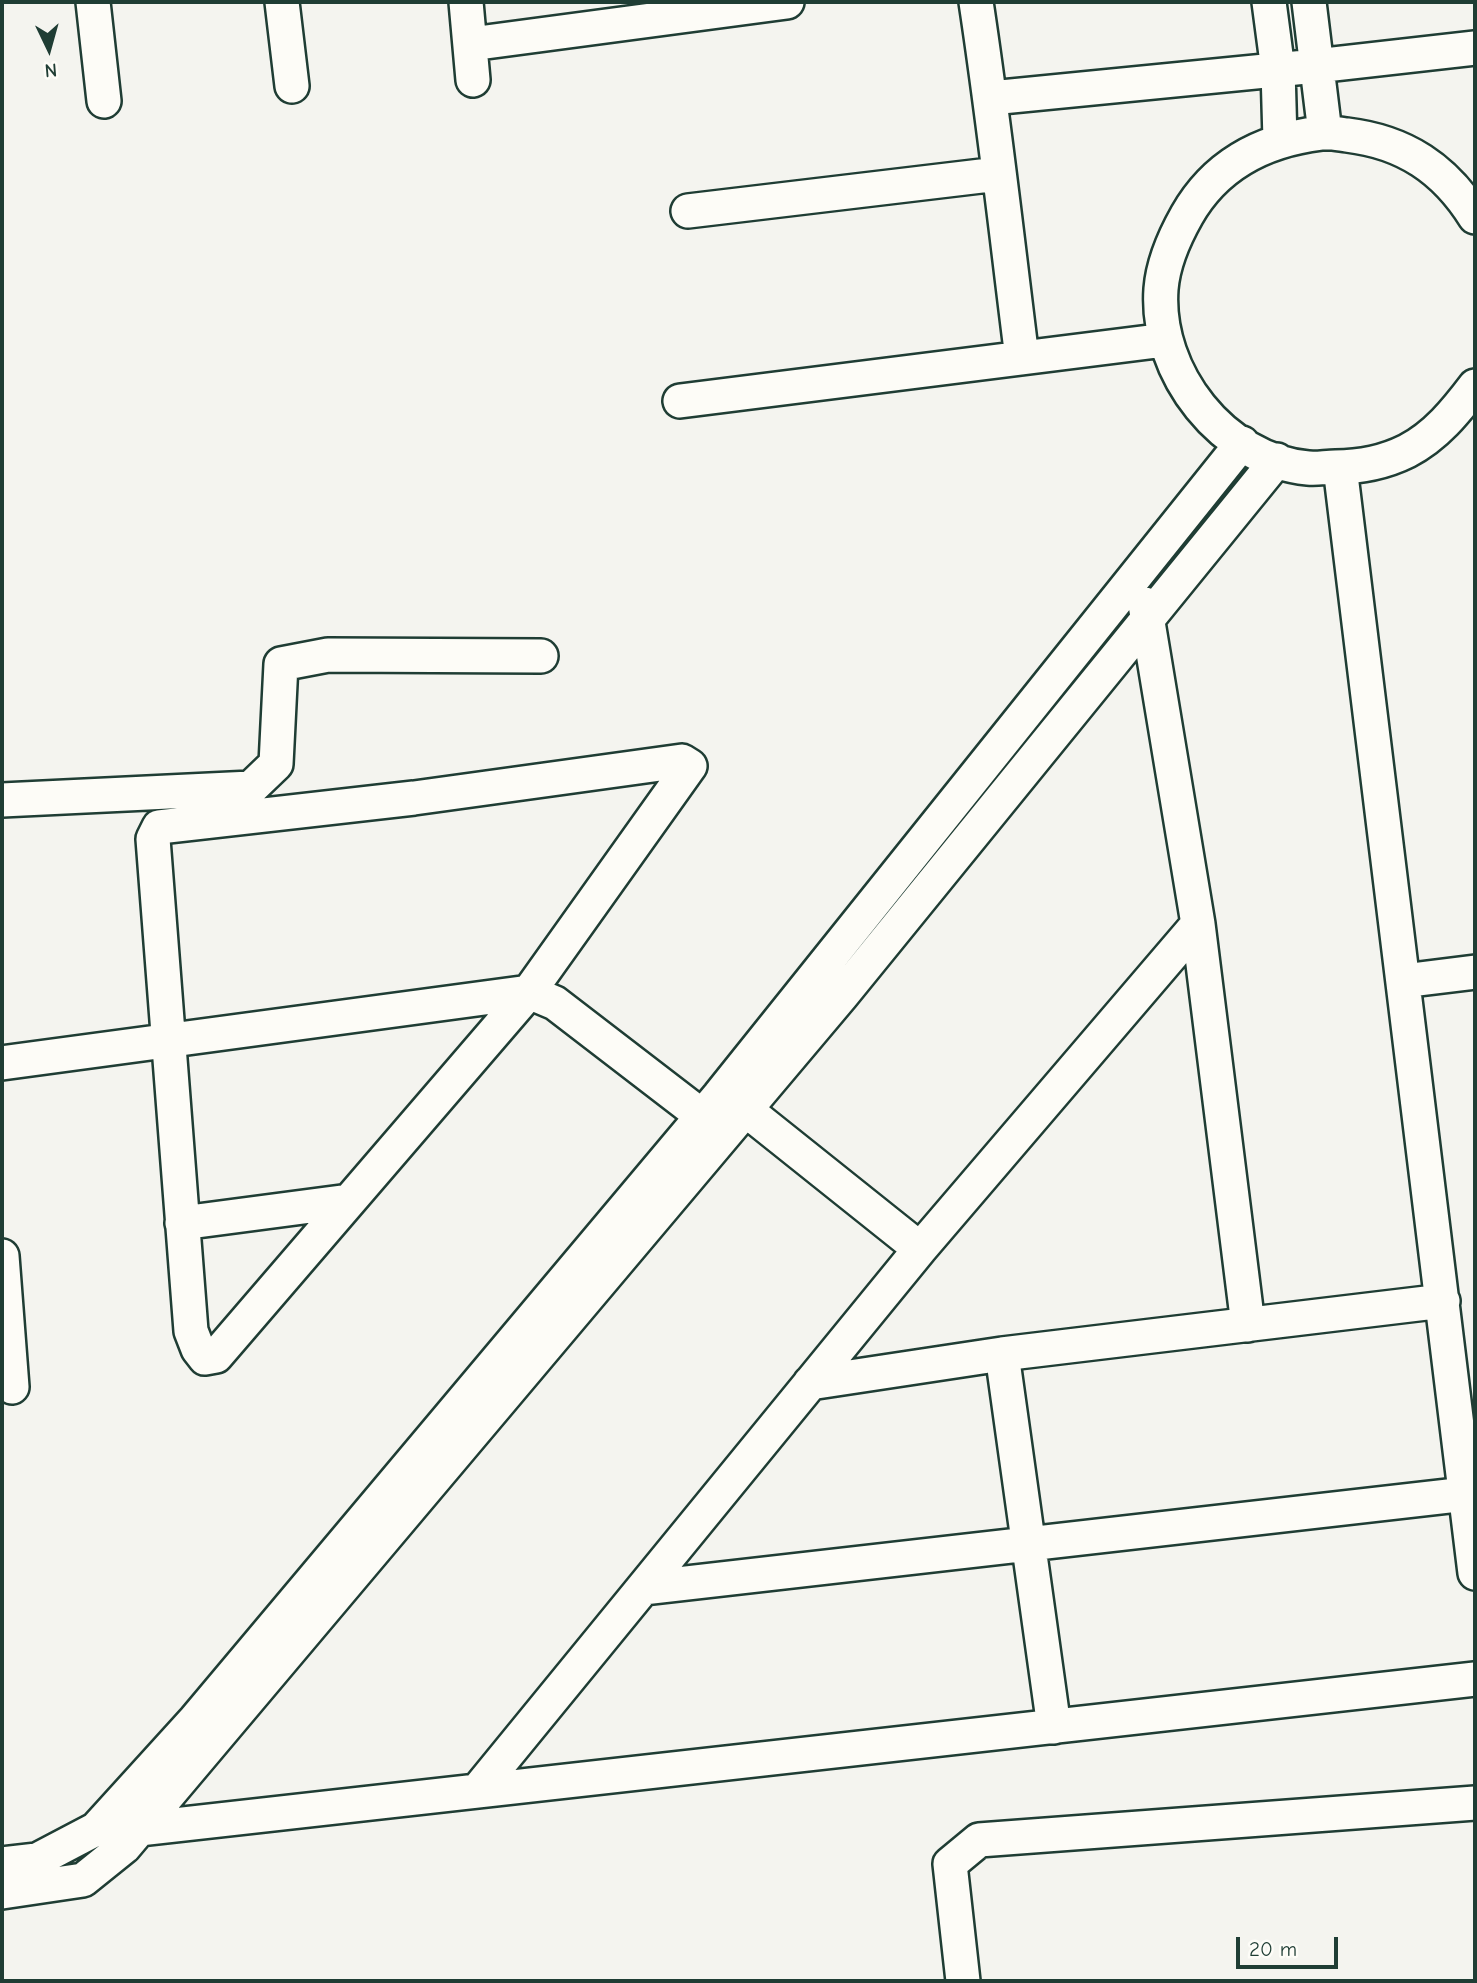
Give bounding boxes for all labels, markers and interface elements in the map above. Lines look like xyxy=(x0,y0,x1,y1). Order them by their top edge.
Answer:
north arrow xyxy=(14,14,84,84)
text: N xyxy=(44,58,58,81)
scale bar xyxy=(1239,1924,1340,1968)
text: 20 m xyxy=(1249,1937,1297,1961)

